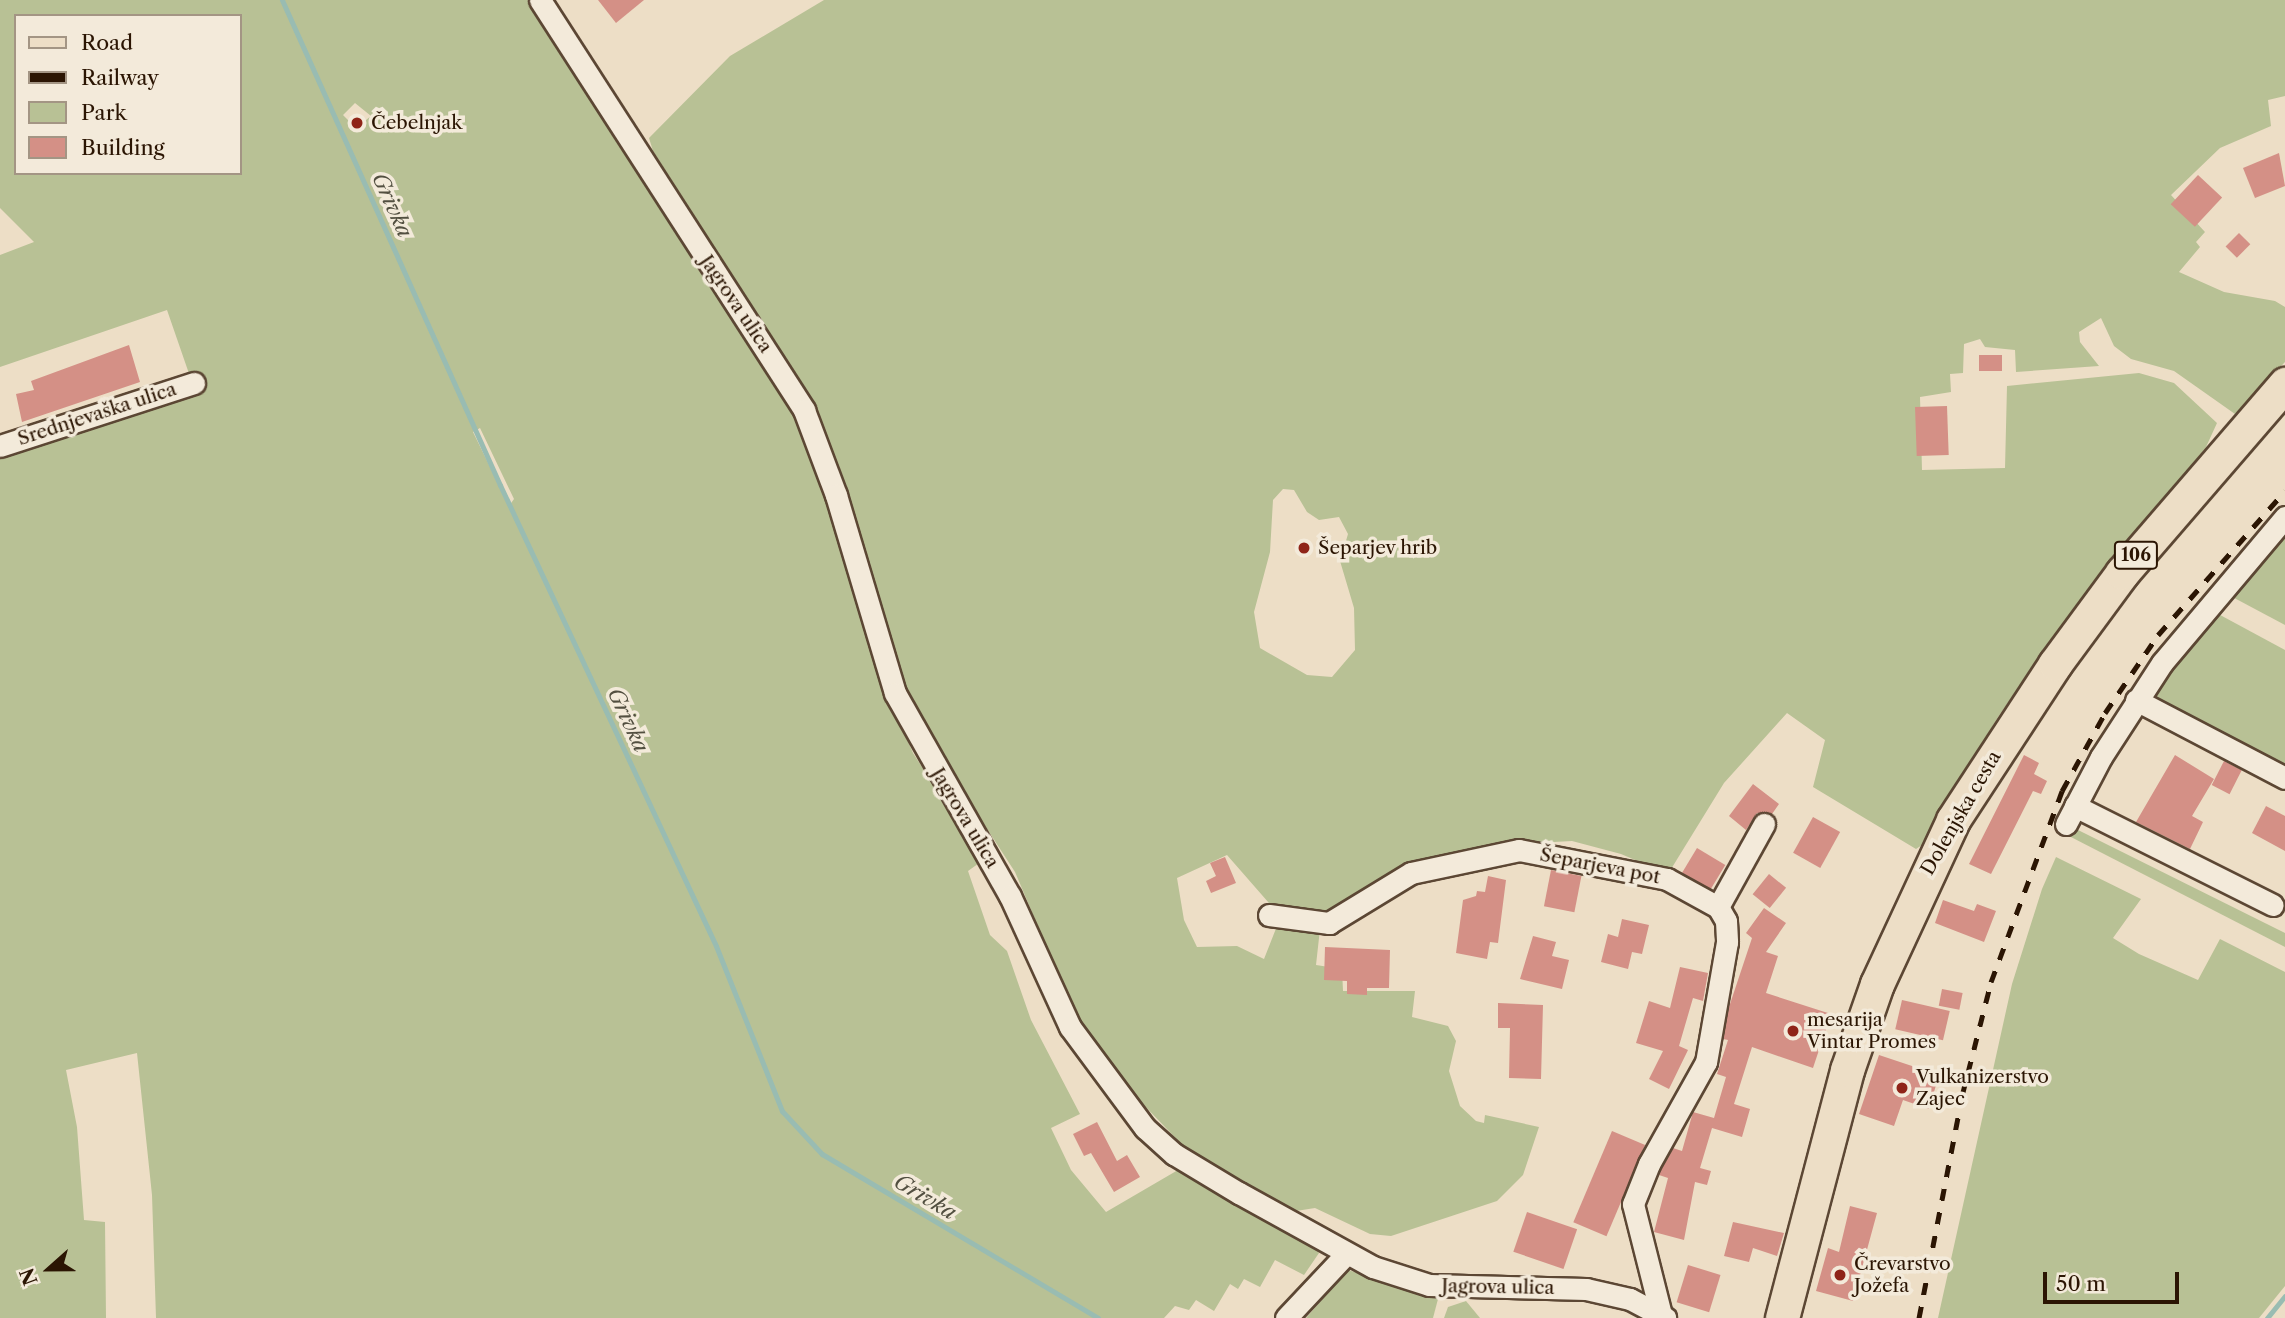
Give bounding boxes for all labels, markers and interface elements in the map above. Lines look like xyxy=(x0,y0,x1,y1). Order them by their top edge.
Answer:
legend xyxy=(14,14,242,175)
text: Road xyxy=(81,30,133,55)
text: Railway xyxy=(81,65,159,90)
text: Park xyxy=(81,100,127,125)
place label: Čebelnjak xyxy=(371,112,462,134)
marker: Čebelnjak xyxy=(349,115,365,131)
text: Building xyxy=(81,135,165,160)
water label: Grivka xyxy=(367,169,417,241)
street label: Jagrova ulica xyxy=(695,251,777,357)
street label: Srednjevaška ulica xyxy=(15,378,179,450)
place label: Šeparjev hrib xyxy=(1318,537,1438,559)
marker: Šeparjev hrib xyxy=(1296,540,1312,556)
road number: 106 xyxy=(2113,540,2159,570)
water label: Grivka xyxy=(602,684,654,756)
street label: Dolenjska cesta xyxy=(1916,747,2006,879)
street label: Jagrova ulica xyxy=(926,764,1004,872)
street label: Šeparjeva pot xyxy=(1538,843,1662,889)
place label: mesarija Vintar Promes xyxy=(1807,1009,1937,1053)
marker: mesarija Vintar Promes xyxy=(1785,1023,1801,1039)
place label: Vulkanizerstvo Zajec xyxy=(1916,1066,2049,1110)
marker: Vulkanizerstvo Zajec xyxy=(1894,1080,1910,1096)
water label: Grivka xyxy=(889,1169,961,1225)
north arrow xyxy=(14,1234,84,1304)
place label: Črevarstvo Jožefa xyxy=(1854,1253,1951,1297)
scale bar xyxy=(2047,1258,2184,1302)
text: N xyxy=(15,1265,43,1289)
marker: Črevarstvo Jožefa xyxy=(1832,1267,1848,1283)
text: 50 m xyxy=(2056,1271,2106,1296)
street label: Jagrova ulica xyxy=(1441,1275,1555,1299)

